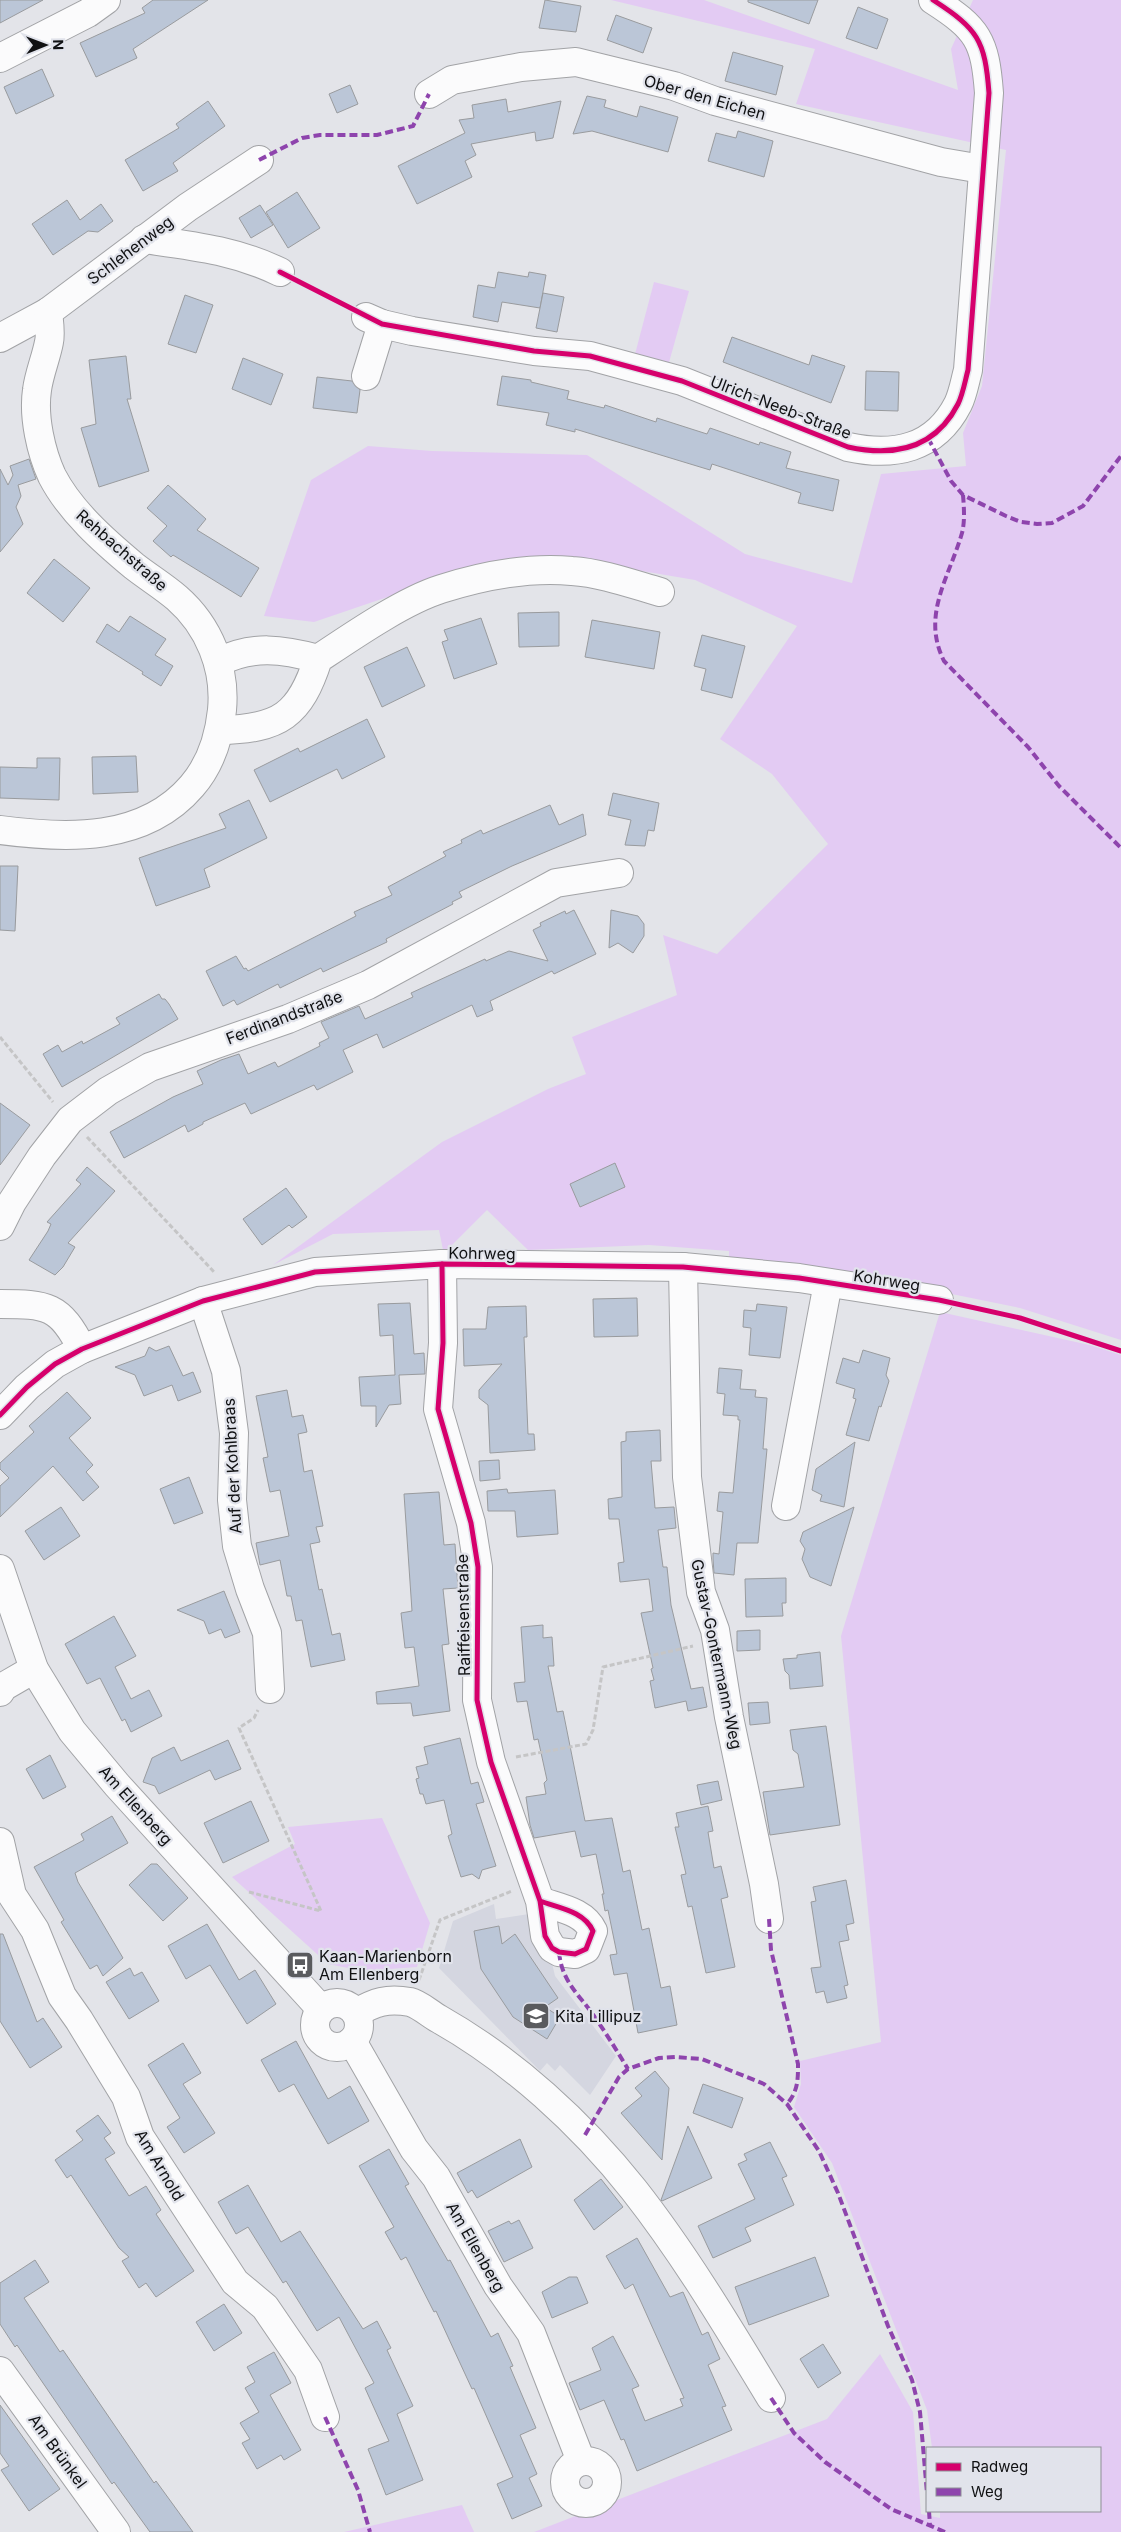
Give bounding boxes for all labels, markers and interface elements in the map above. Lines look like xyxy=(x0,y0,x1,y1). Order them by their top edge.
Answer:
north arrow xyxy=(20,20,70,70)
text: N xyxy=(50,39,67,50)
street label: Ober den Eichen xyxy=(642,70,768,124)
street label: Schlehenweg xyxy=(83,211,177,289)
street label: Ulrich-Neeb-Straße xyxy=(708,371,854,443)
street label: Rehbachstraße xyxy=(72,505,172,595)
street label: Ferdinandstraße xyxy=(223,986,345,1048)
street label: Kohrweg xyxy=(448,1242,516,1264)
street label: Kohrweg xyxy=(852,1265,922,1295)
street label: Auf der Kohlbraas xyxy=(218,1398,246,1534)
street label: Raiffeisenstraße xyxy=(452,1554,474,1676)
street label: Gustav-Gontermann-Weg xyxy=(687,1557,747,1751)
street label: Am Ellenberg xyxy=(95,1761,177,1849)
place label: Kaan-Marienborn Am Ellenberg xyxy=(319,1946,452,1984)
bus stop icon: Kaan-Marienborn Am Ellenberg xyxy=(285,1950,315,1980)
school or university icon: Kita Lillipuz xyxy=(521,2001,551,2031)
place label: Kita Lillipuz xyxy=(555,2006,641,2026)
street label: Am Arnold xyxy=(131,2126,189,2204)
street label: Am Ellenberg xyxy=(442,2199,510,2295)
street label: Am Brünkel xyxy=(24,2410,92,2492)
legend xyxy=(926,2447,1101,2512)
text: Radweg xyxy=(971,2457,1028,2476)
text: Weg xyxy=(971,2482,1003,2501)

